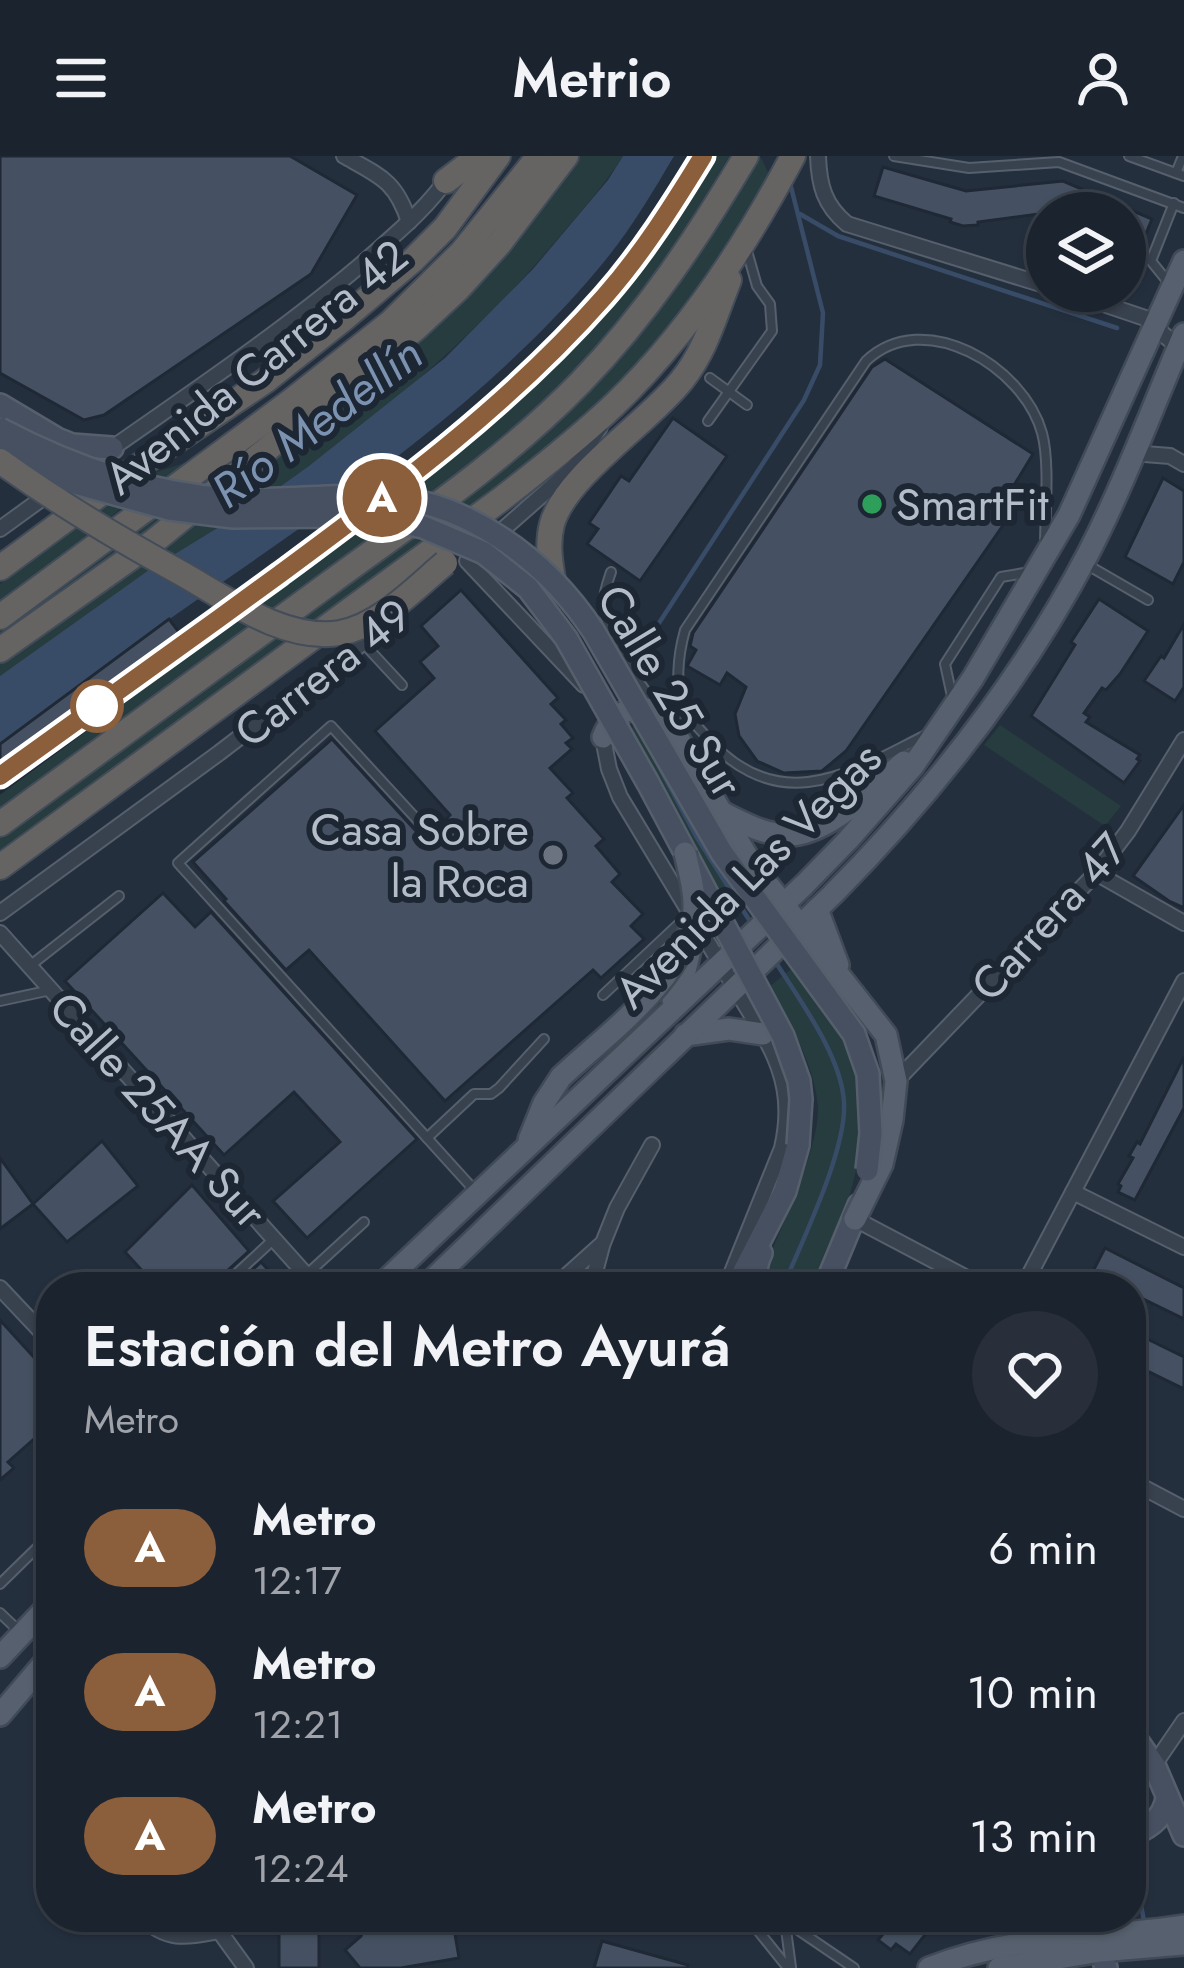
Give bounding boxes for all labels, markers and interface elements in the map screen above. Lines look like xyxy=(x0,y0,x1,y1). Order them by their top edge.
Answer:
text: Metrio xyxy=(512,39,672,117)
icon: menu xyxy=(48,45,114,111)
icon: person xyxy=(1070,45,1136,111)
map controls xyxy=(1026,192,1146,312)
button: layers xyxy=(1026,192,1146,312)
street label: Avenida Carrera 42 xyxy=(94,228,418,506)
water label: Río Medellín xyxy=(197,320,437,524)
line badge: A xyxy=(343,459,421,537)
place label: SmartFit xyxy=(896,472,1049,537)
marker: SmartFit xyxy=(859,491,885,517)
street label: Calle 25 Sur xyxy=(581,572,759,810)
street label: Carrera 49 xyxy=(221,583,425,763)
unlabelled marker xyxy=(72,681,122,731)
street label: Avenida Las Vegas xyxy=(600,727,896,1023)
place label: Casa Sobre la Roca xyxy=(310,797,529,914)
street label: Carrera 47 xyxy=(956,818,1142,1015)
marker: Casa Sobre la Roca xyxy=(540,842,566,868)
street label: Calle 25AA Sur xyxy=(34,977,282,1243)
text: Estación del Metro Ayurá xyxy=(84,1305,731,1387)
button: heart xyxy=(972,1311,1098,1437)
text: Metro xyxy=(84,1391,179,1448)
text: Metro xyxy=(252,1487,377,1552)
text: 6 min xyxy=(988,1516,1098,1581)
text: A xyxy=(135,1517,165,1578)
text: 12:17 xyxy=(252,1552,341,1609)
text: Metro xyxy=(252,1631,377,1696)
text: 10 min xyxy=(967,1660,1098,1725)
text: A xyxy=(135,1661,165,1722)
text: 12:21 xyxy=(252,1696,343,1753)
text: Metro xyxy=(252,1775,377,1840)
text: 13 min xyxy=(969,1804,1098,1869)
text: A xyxy=(135,1805,165,1866)
text: 12:24 xyxy=(252,1840,348,1897)

